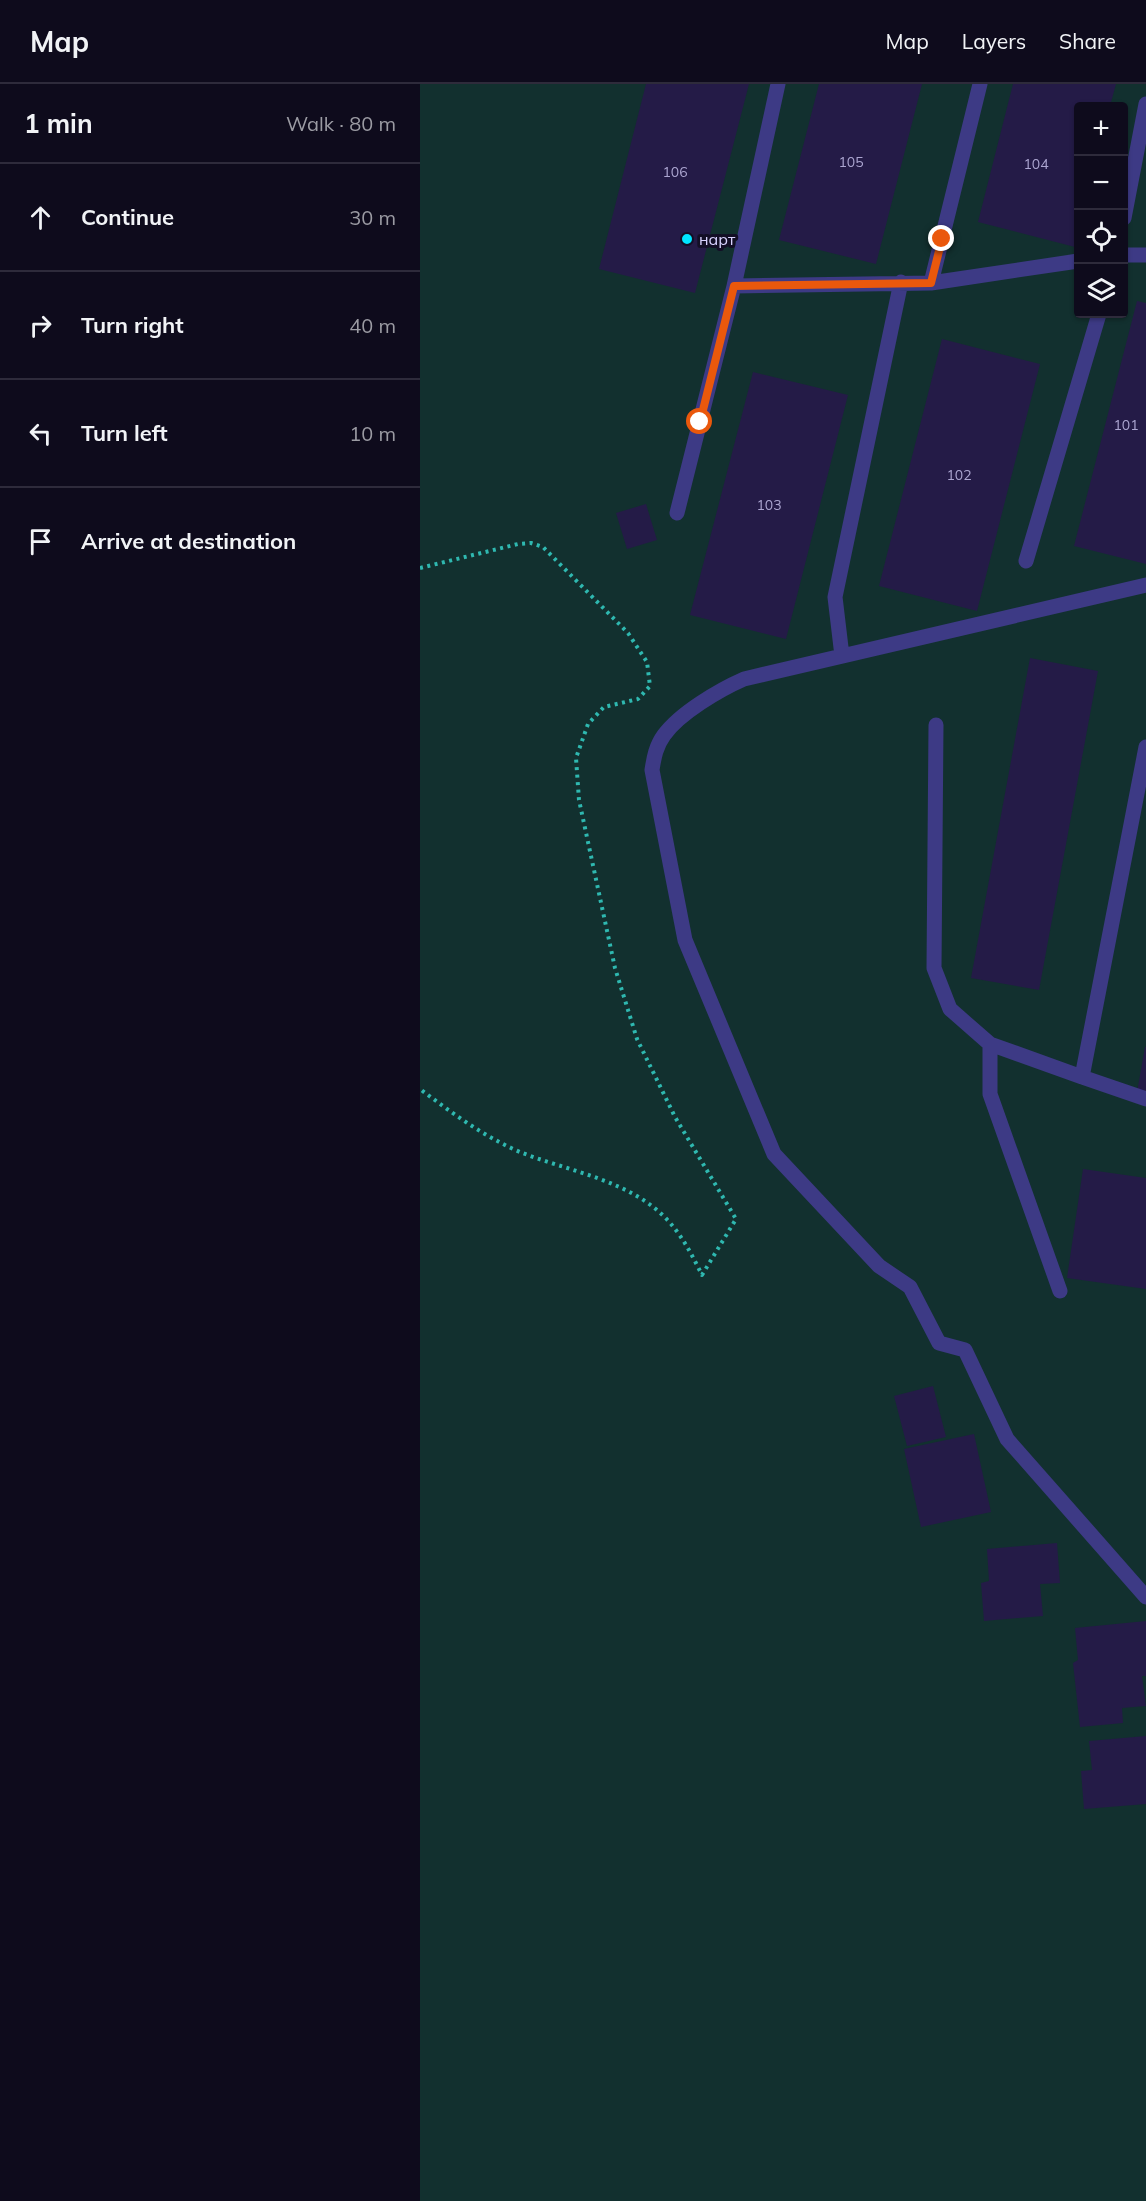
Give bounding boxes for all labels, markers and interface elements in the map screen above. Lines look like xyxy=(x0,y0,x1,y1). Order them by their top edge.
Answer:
text: Map xyxy=(30,24,89,59)
text: Map xyxy=(886,28,929,54)
text: Layers xyxy=(962,28,1026,54)
text: Share xyxy=(1059,28,1116,54)
map controls xyxy=(1074,102,1128,318)
button: + xyxy=(1074,102,1128,156)
text: 1 min xyxy=(24,107,93,140)
text: Walk · 80 m xyxy=(286,111,396,136)
house number: 105 xyxy=(838,153,864,171)
house number: 104 xyxy=(1023,155,1049,173)
button: − xyxy=(1074,156,1128,210)
house number: 106 xyxy=(662,163,688,181)
icon: ahead xyxy=(24,201,57,234)
text: Continue xyxy=(81,203,174,231)
text: 30 m xyxy=(349,205,396,230)
button: locate xyxy=(1074,210,1128,264)
route end xyxy=(928,225,954,251)
place label: нарт xyxy=(699,229,736,249)
marker: нарт xyxy=(680,232,694,246)
button: layers xyxy=(1074,264,1128,318)
icon: right xyxy=(24,309,57,342)
text: Turn right xyxy=(81,311,184,339)
text: 40 m xyxy=(349,313,396,338)
route start xyxy=(686,408,712,434)
house number: 101 xyxy=(1113,416,1139,434)
icon: left xyxy=(24,417,57,450)
text: Turn left xyxy=(81,419,168,447)
text: 10 m xyxy=(349,421,396,446)
house number: 102 xyxy=(946,466,972,484)
house number: 103 xyxy=(756,496,782,514)
icon: arrive xyxy=(24,525,57,558)
text: Arrive at destination xyxy=(81,527,296,555)

